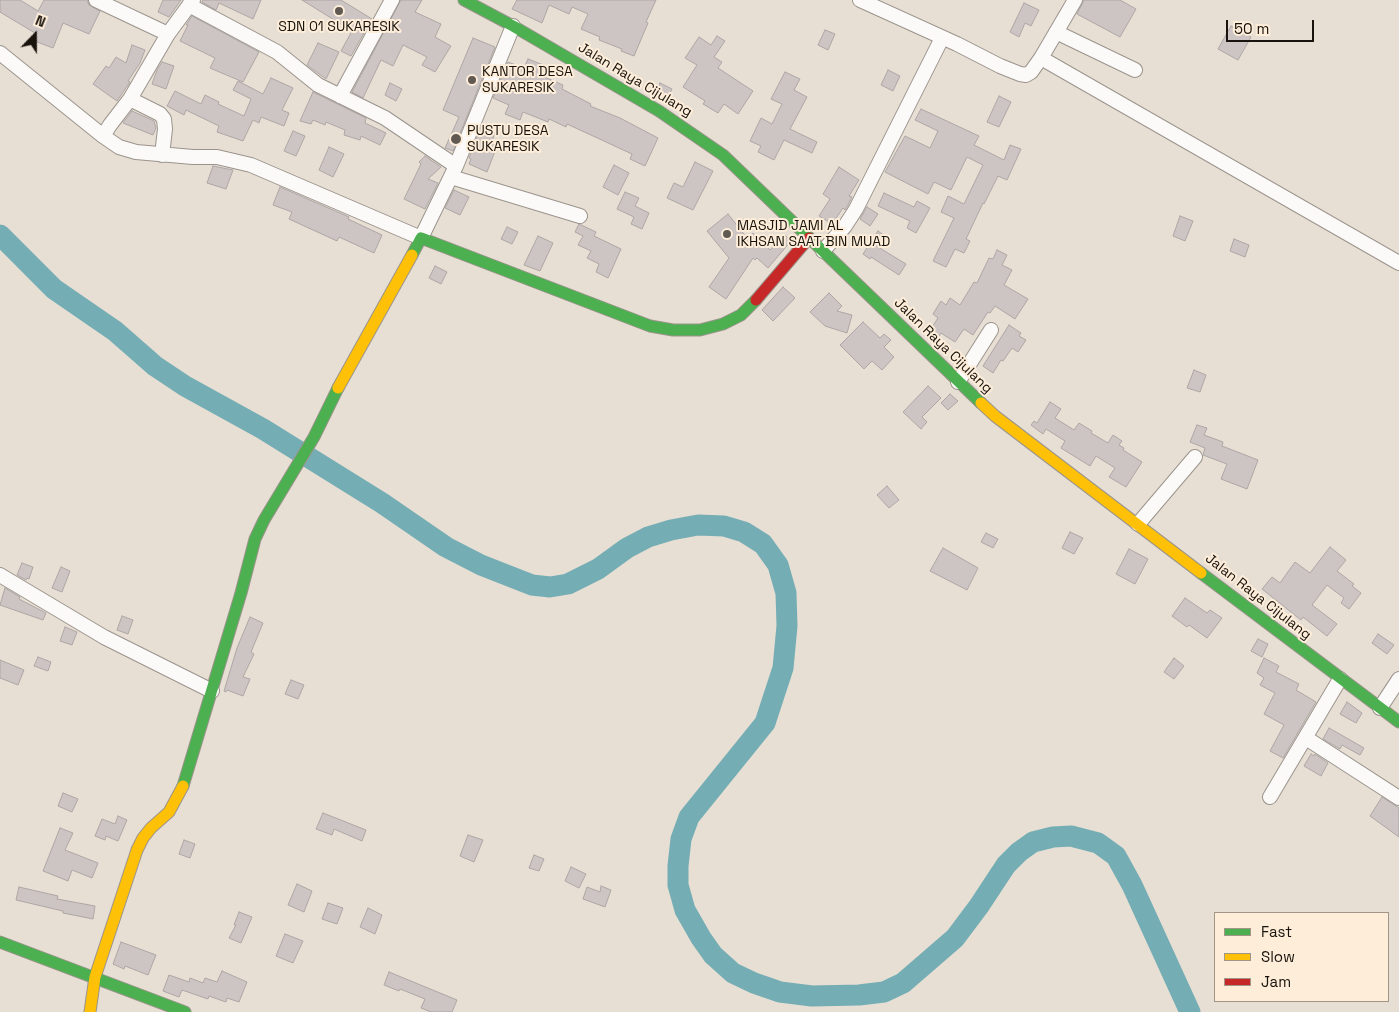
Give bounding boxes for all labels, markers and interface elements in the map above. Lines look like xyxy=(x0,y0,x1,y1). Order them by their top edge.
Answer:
marker: SDN 01 SUKARESIK xyxy=(333,5,345,17)
north arrow xyxy=(10,10,60,60)
scale bar xyxy=(1229,10,1316,42)
text: N xyxy=(33,11,48,31)
place label: SDN 01 SUKARESIK xyxy=(278,19,400,35)
text: 50 m xyxy=(1234,19,1269,38)
street label: Jalan Raya Cijulang xyxy=(575,39,695,121)
place label: KANTOR DESA SUKARESIK xyxy=(482,64,573,96)
marker: KANTOR DESA SUKARESIK xyxy=(466,74,478,86)
place label: PUSTU DESA SUKARESIK xyxy=(467,123,549,156)
marker: PUSTU DESA SUKARESIK xyxy=(449,132,463,146)
place label: MASJID JAMI AL IKHSAN SAAT BIN MUAD xyxy=(737,218,890,250)
marker: MASJID JAMI AL IKHSAN SAAT BIN MUAD xyxy=(721,228,733,240)
street label: Jalan Raya Cijulang xyxy=(890,295,996,397)
street label: Jalan Raya Cijulang xyxy=(1202,550,1314,644)
legend xyxy=(1214,912,1389,1002)
text: Fast xyxy=(1261,922,1292,941)
text: Slow xyxy=(1261,947,1295,966)
text: Jam xyxy=(1261,972,1291,991)

